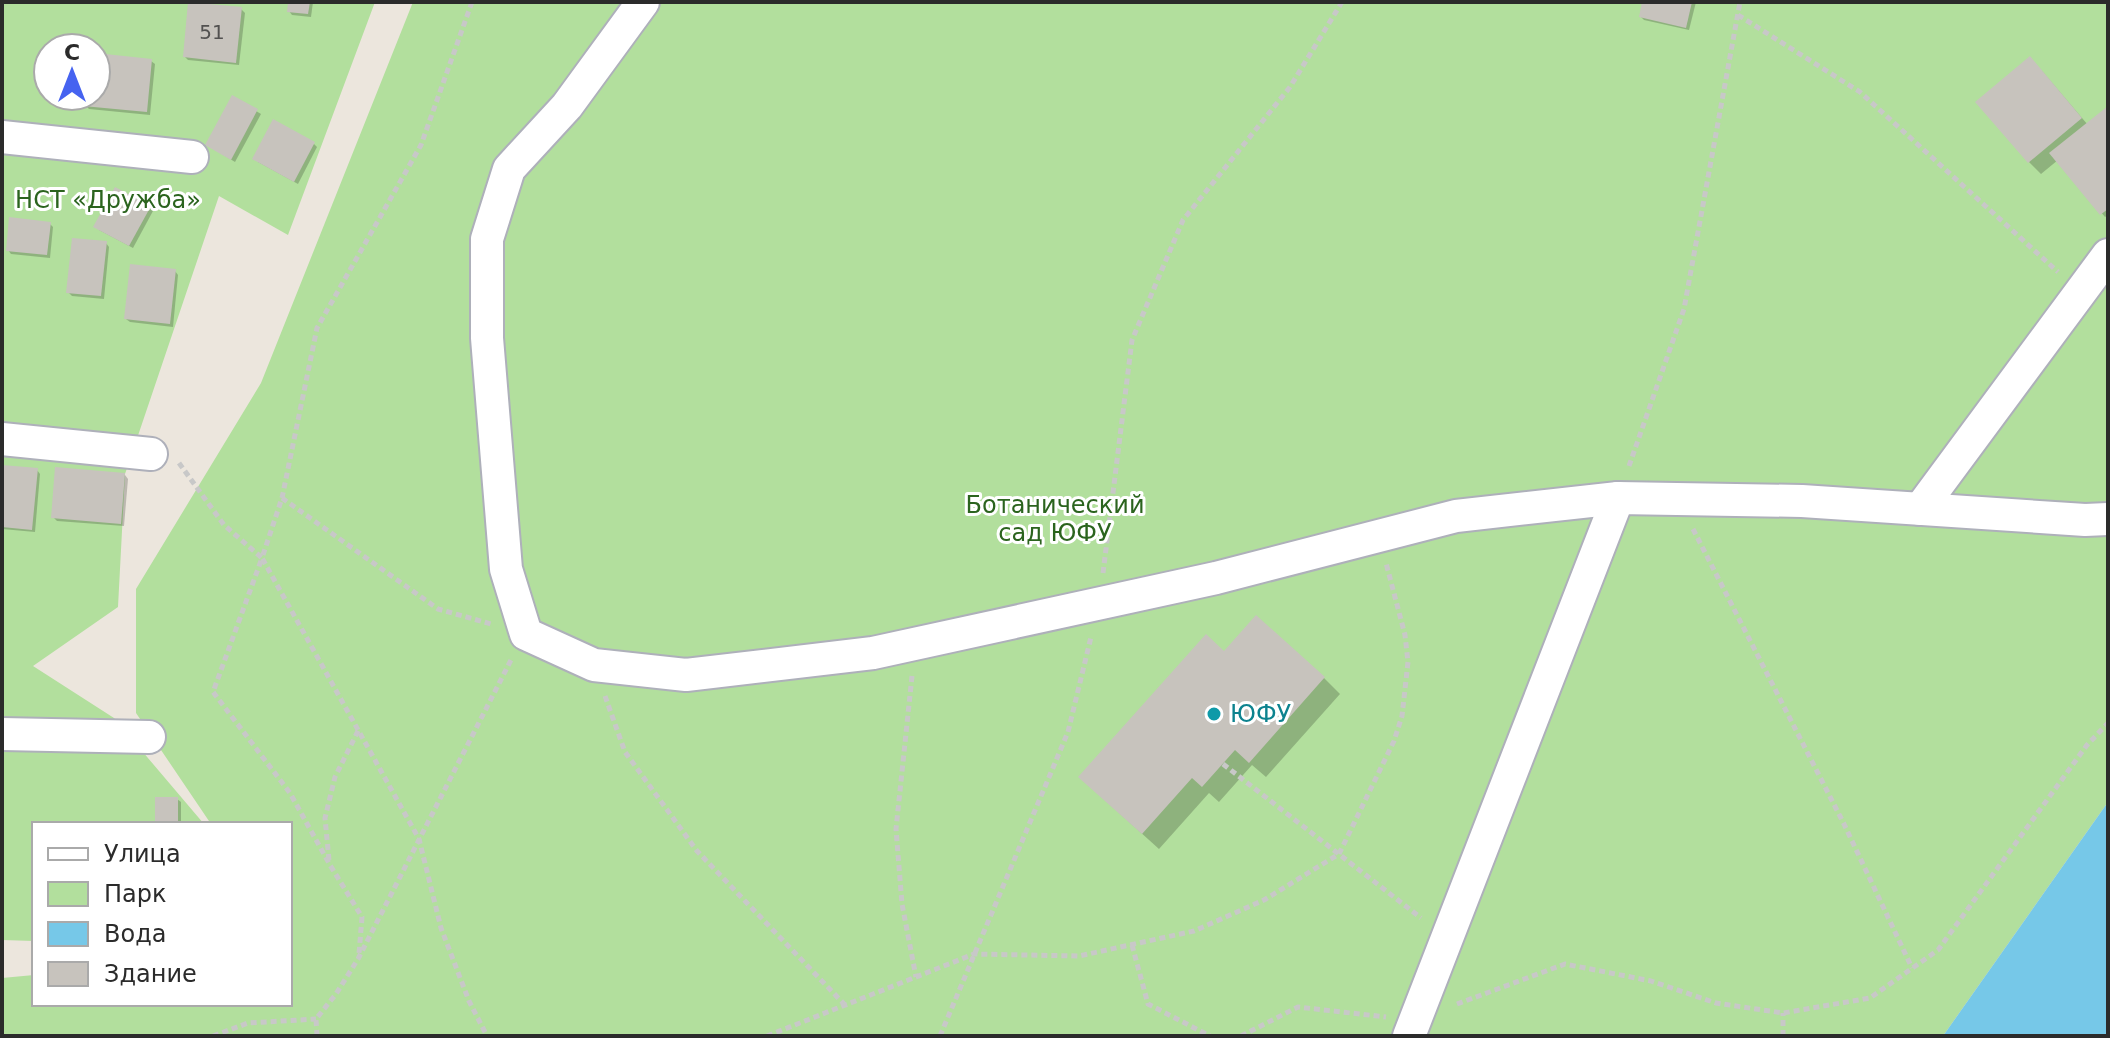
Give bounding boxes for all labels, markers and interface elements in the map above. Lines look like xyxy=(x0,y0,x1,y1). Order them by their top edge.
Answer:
house number: 51 xyxy=(199,20,225,44)
north arrow xyxy=(32,32,112,112)
text: С xyxy=(64,40,80,65)
park label: НСТ «Дружба» xyxy=(15,186,201,214)
park label: Ботанический сад ЮФУ xyxy=(966,491,1144,547)
place label: ЮФУ xyxy=(1230,700,1292,728)
marker: ЮФУ xyxy=(1205,705,1223,723)
legend xyxy=(32,822,292,1006)
text: Улица xyxy=(104,840,181,868)
text: Парк xyxy=(104,880,166,908)
text: Вода xyxy=(104,920,166,948)
text: Здание xyxy=(104,960,197,988)

